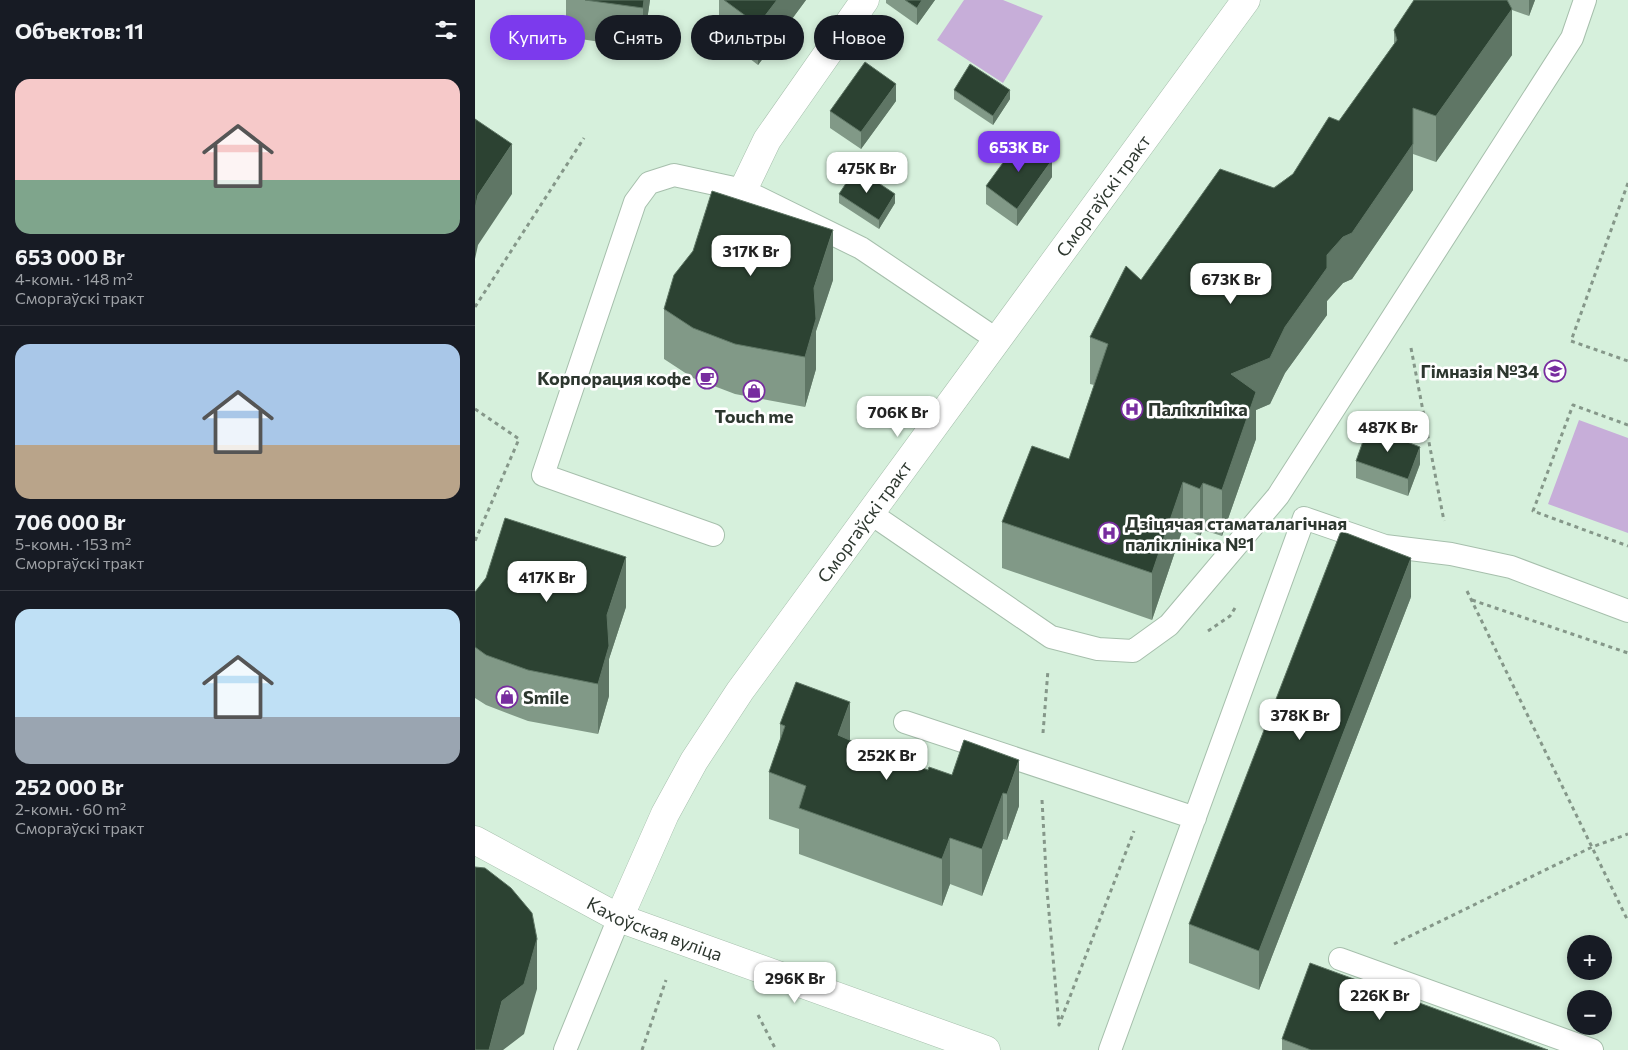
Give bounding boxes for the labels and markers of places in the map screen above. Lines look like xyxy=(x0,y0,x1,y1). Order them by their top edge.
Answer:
pin: 653K Br xyxy=(973,130,1065,173)
pin: 475K Br xyxy=(821,152,913,194)
pin: 317K Br xyxy=(705,234,797,277)
pin: 673K Br xyxy=(1185,262,1277,305)
school or university icon: Гімназія №34 xyxy=(1543,359,1567,383)
place label: Гімназія №34 xyxy=(1420,360,1539,382)
cafe icon: Корпорация кофе xyxy=(695,366,719,390)
place label: Корпорация кофе xyxy=(537,367,691,389)
shop icon: Touch me xyxy=(742,379,766,403)
pin: 706K Br xyxy=(852,396,944,438)
hospital icon: Паліклініка xyxy=(1120,397,1144,421)
place label: Паліклініка xyxy=(1148,398,1248,420)
place label: Touch me xyxy=(714,405,794,427)
pin: 487K Br xyxy=(1342,410,1434,453)
place label: Дзіцячая стаматалагічная паліклініка №1 xyxy=(1125,512,1347,555)
hospital icon: Дзіцячая стаматалагічная паліклініка №1 xyxy=(1097,521,1121,545)
pin: 417K Br xyxy=(501,560,593,603)
shop icon: Smile xyxy=(495,685,519,709)
place label: Smile xyxy=(523,686,569,708)
pin: 378K Br xyxy=(1254,698,1346,741)
pin: 252K Br xyxy=(841,738,933,781)
pin: 296K Br xyxy=(749,962,841,1004)
pin: 226K Br xyxy=(1334,978,1426,1021)

